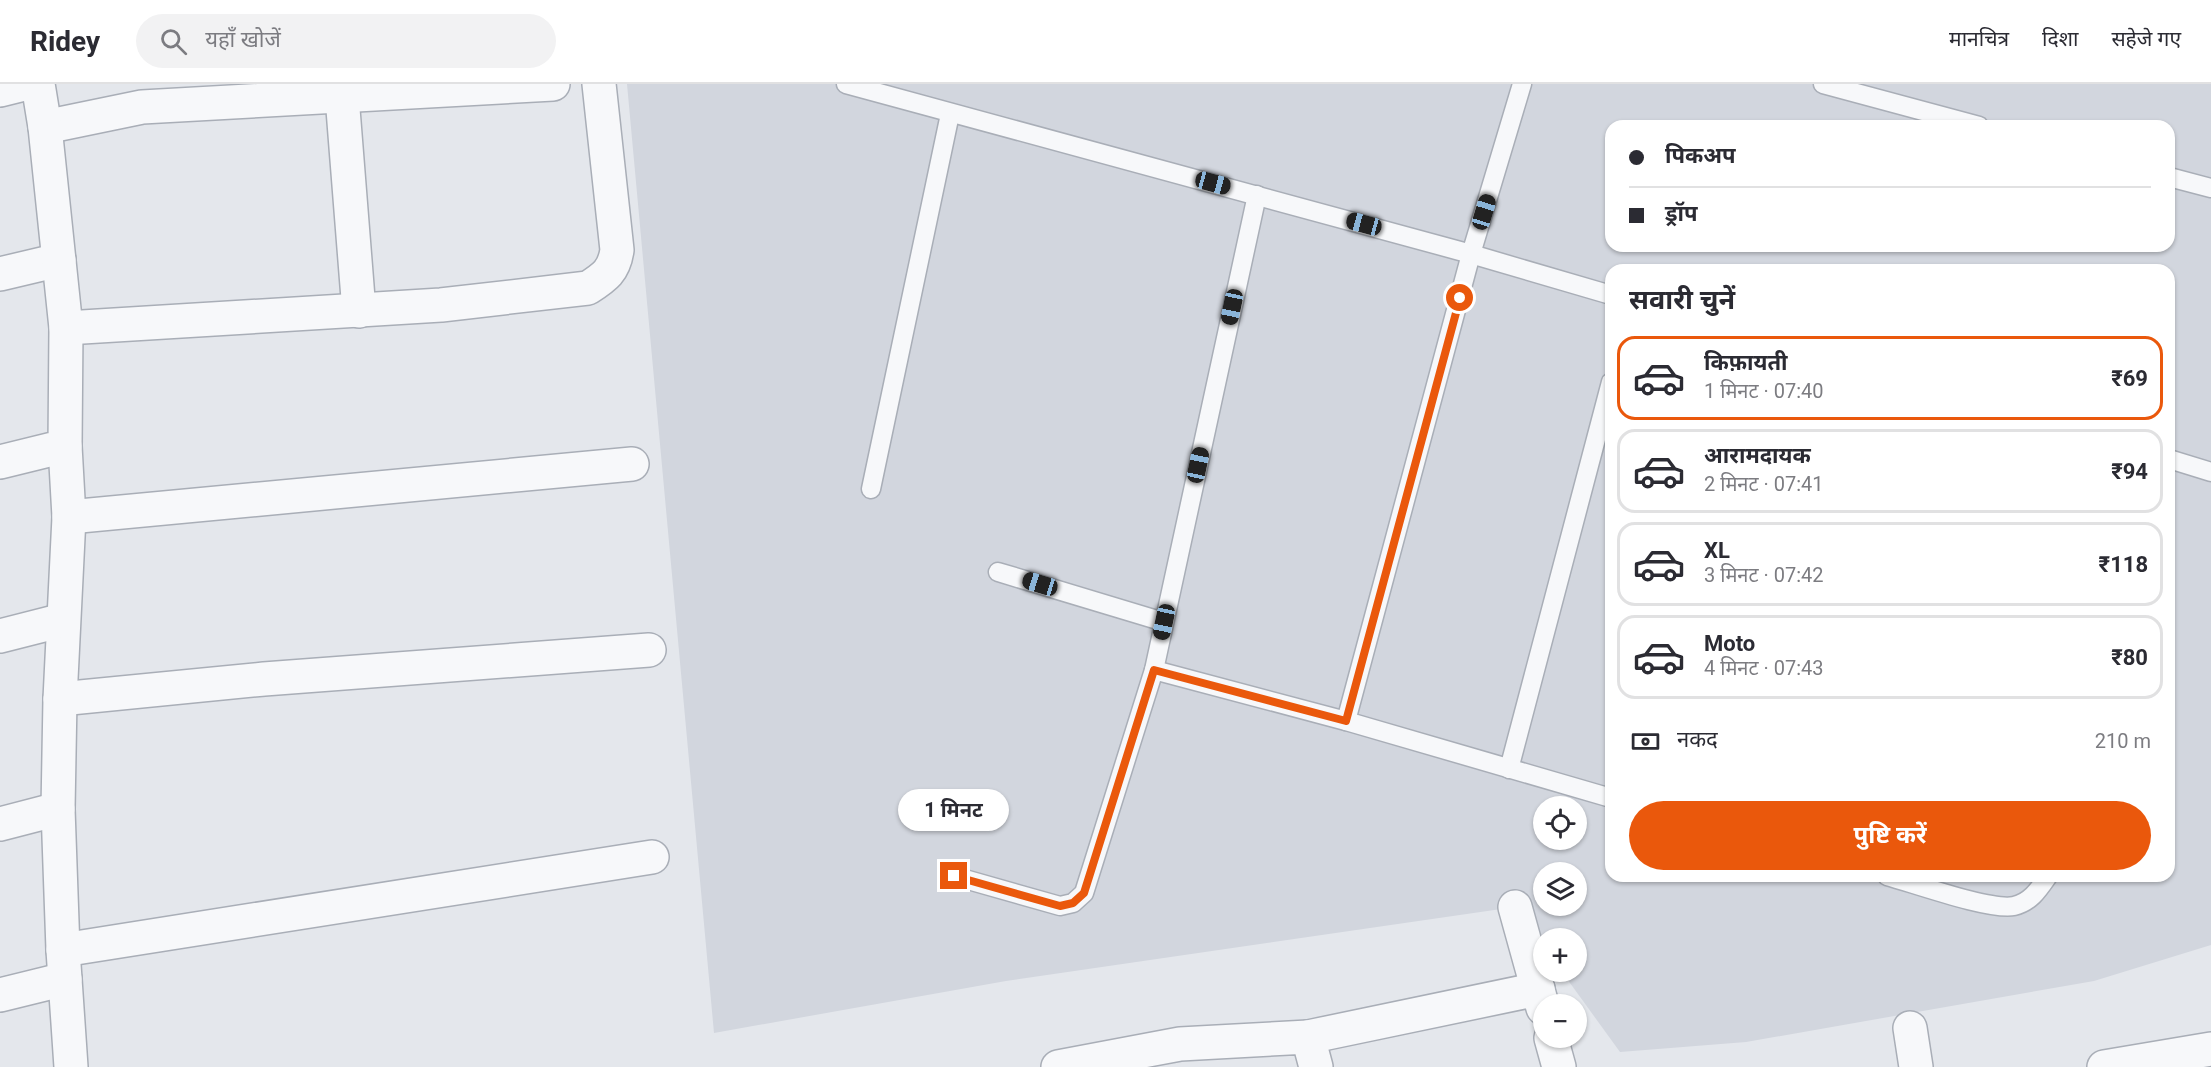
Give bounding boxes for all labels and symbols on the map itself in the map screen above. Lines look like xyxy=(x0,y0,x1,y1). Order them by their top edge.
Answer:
car xyxy=(1193,170,1233,196)
car xyxy=(1470,192,1498,232)
car xyxy=(1344,211,1384,237)
route start xyxy=(1446,284,1473,311)
car xyxy=(1219,288,1245,326)
car xyxy=(1185,446,1211,484)
car xyxy=(1020,570,1060,598)
car xyxy=(1151,603,1177,641)
callout: 1 मिनट xyxy=(898,789,1010,831)
route end xyxy=(940,862,967,889)

